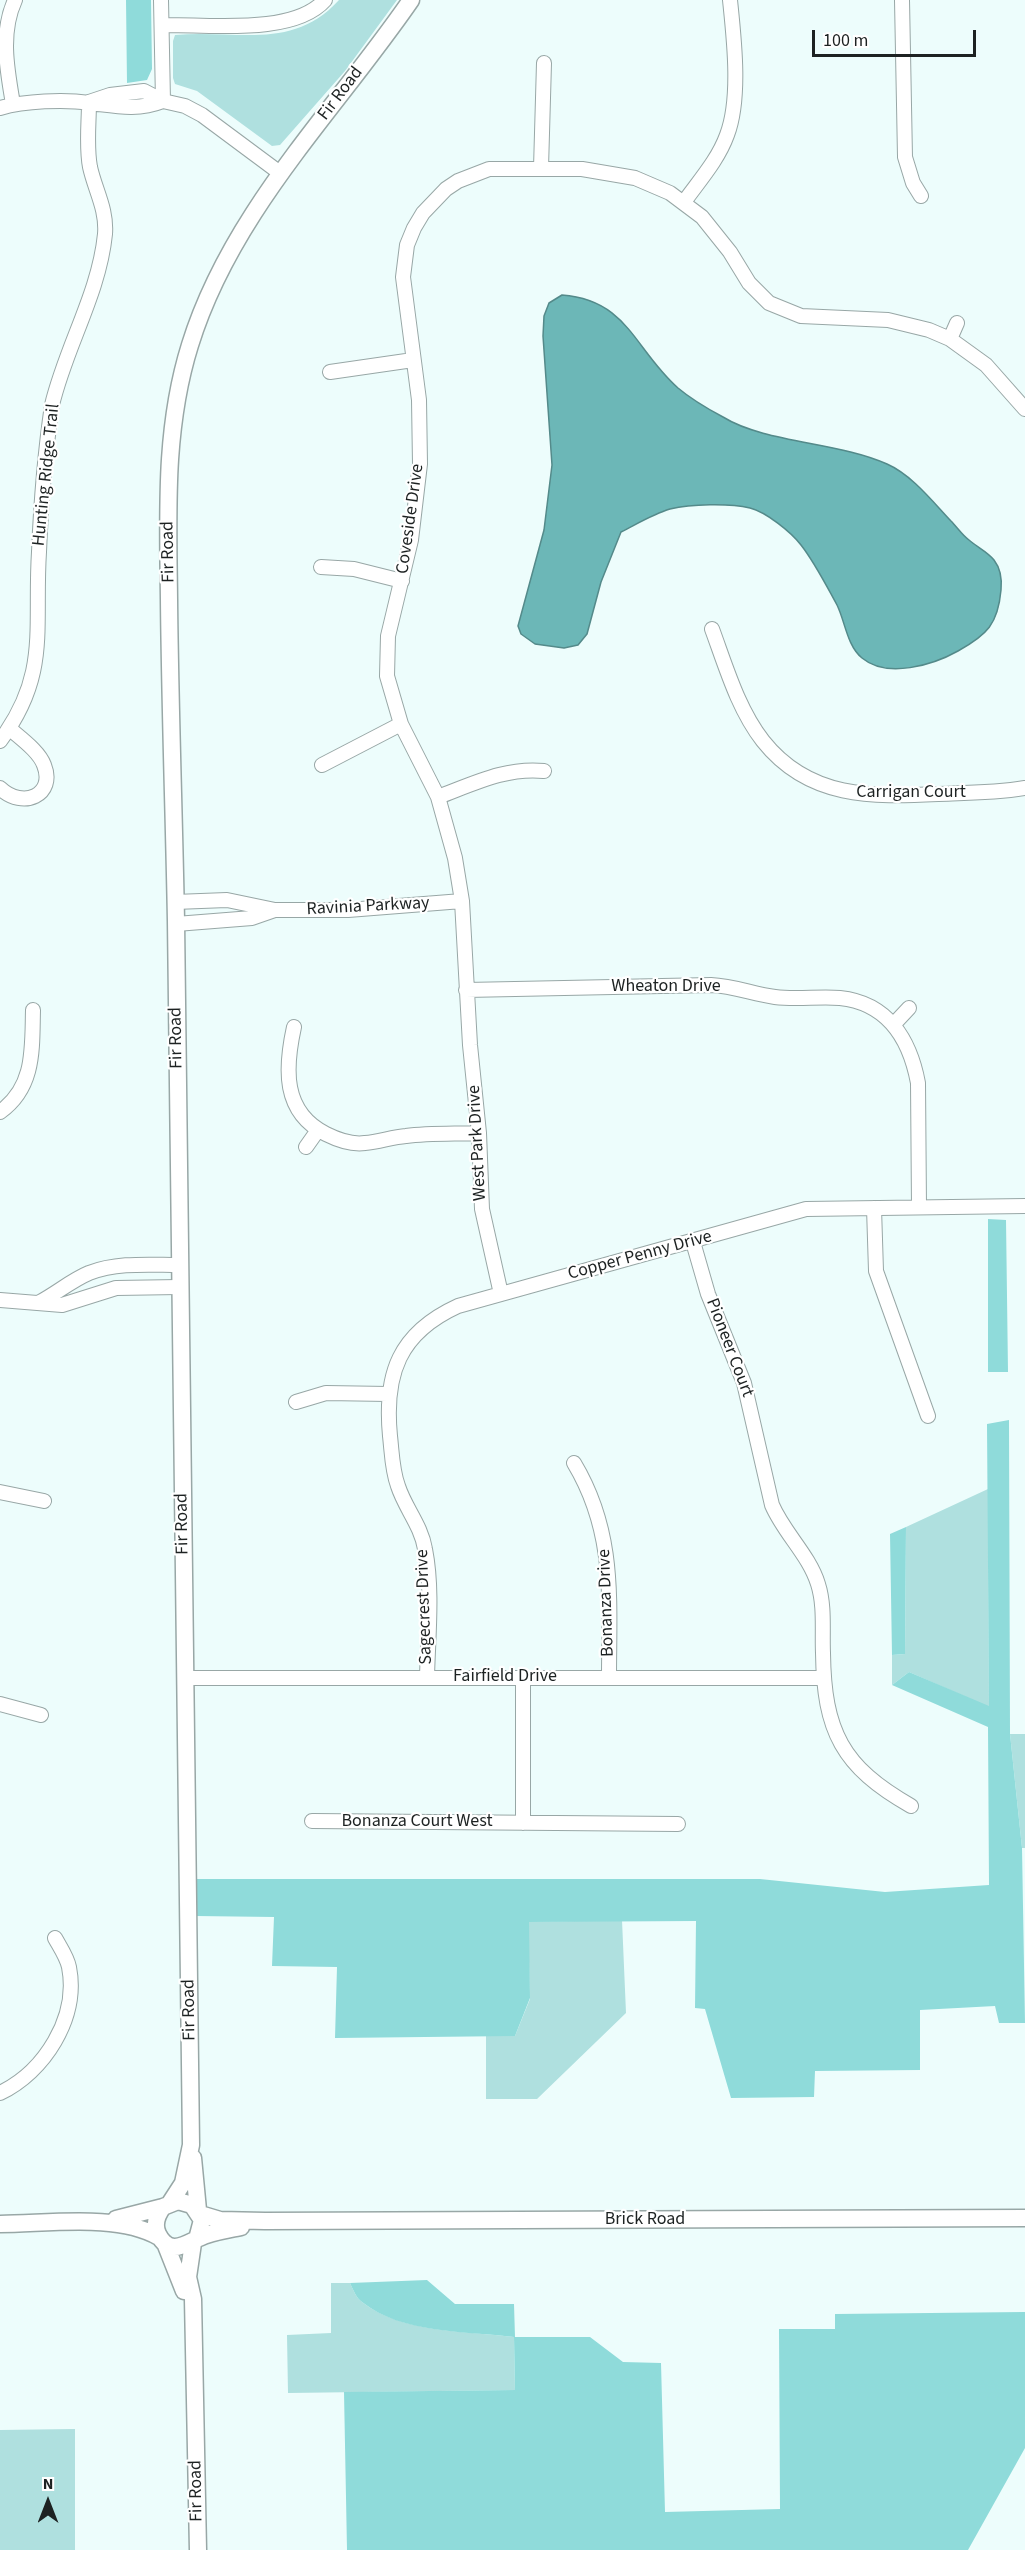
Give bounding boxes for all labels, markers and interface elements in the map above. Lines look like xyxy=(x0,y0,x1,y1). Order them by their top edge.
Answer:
scale bar xyxy=(815,18,978,56)
text: 100 m xyxy=(823,28,868,53)
street label: Fir Road xyxy=(314,63,368,125)
street label: Hunting Ridge Trail xyxy=(29,403,65,547)
street label: Coveside Drive xyxy=(393,463,429,575)
street label: Fir Road xyxy=(158,521,180,583)
street label: Carrigan Court xyxy=(856,782,966,804)
street label: Ravinia Parkway xyxy=(306,893,430,921)
street label: Wheaton Drive xyxy=(611,976,721,998)
street label: Fir Road xyxy=(166,1007,188,1069)
street label: West Park Drive xyxy=(464,1084,492,1202)
street label: Copper Penny Drive xyxy=(566,1226,714,1286)
street label: Pioneer Court xyxy=(700,1296,758,1400)
street label: Fir Road xyxy=(172,1493,194,1555)
street label: Sagecrest Drive xyxy=(412,1549,438,1665)
street label: Bonanza Drive xyxy=(594,1549,620,1657)
street label: Fairfield Drive xyxy=(453,1666,557,1688)
street label: Bonanza Court West xyxy=(341,1811,493,1833)
street label: Fir Road xyxy=(179,1979,201,2041)
street label: Brick Road xyxy=(605,2209,685,2231)
street label: Fir Road xyxy=(186,2460,208,2522)
north arrow xyxy=(18,2472,78,2532)
text: N xyxy=(43,2473,53,2495)

